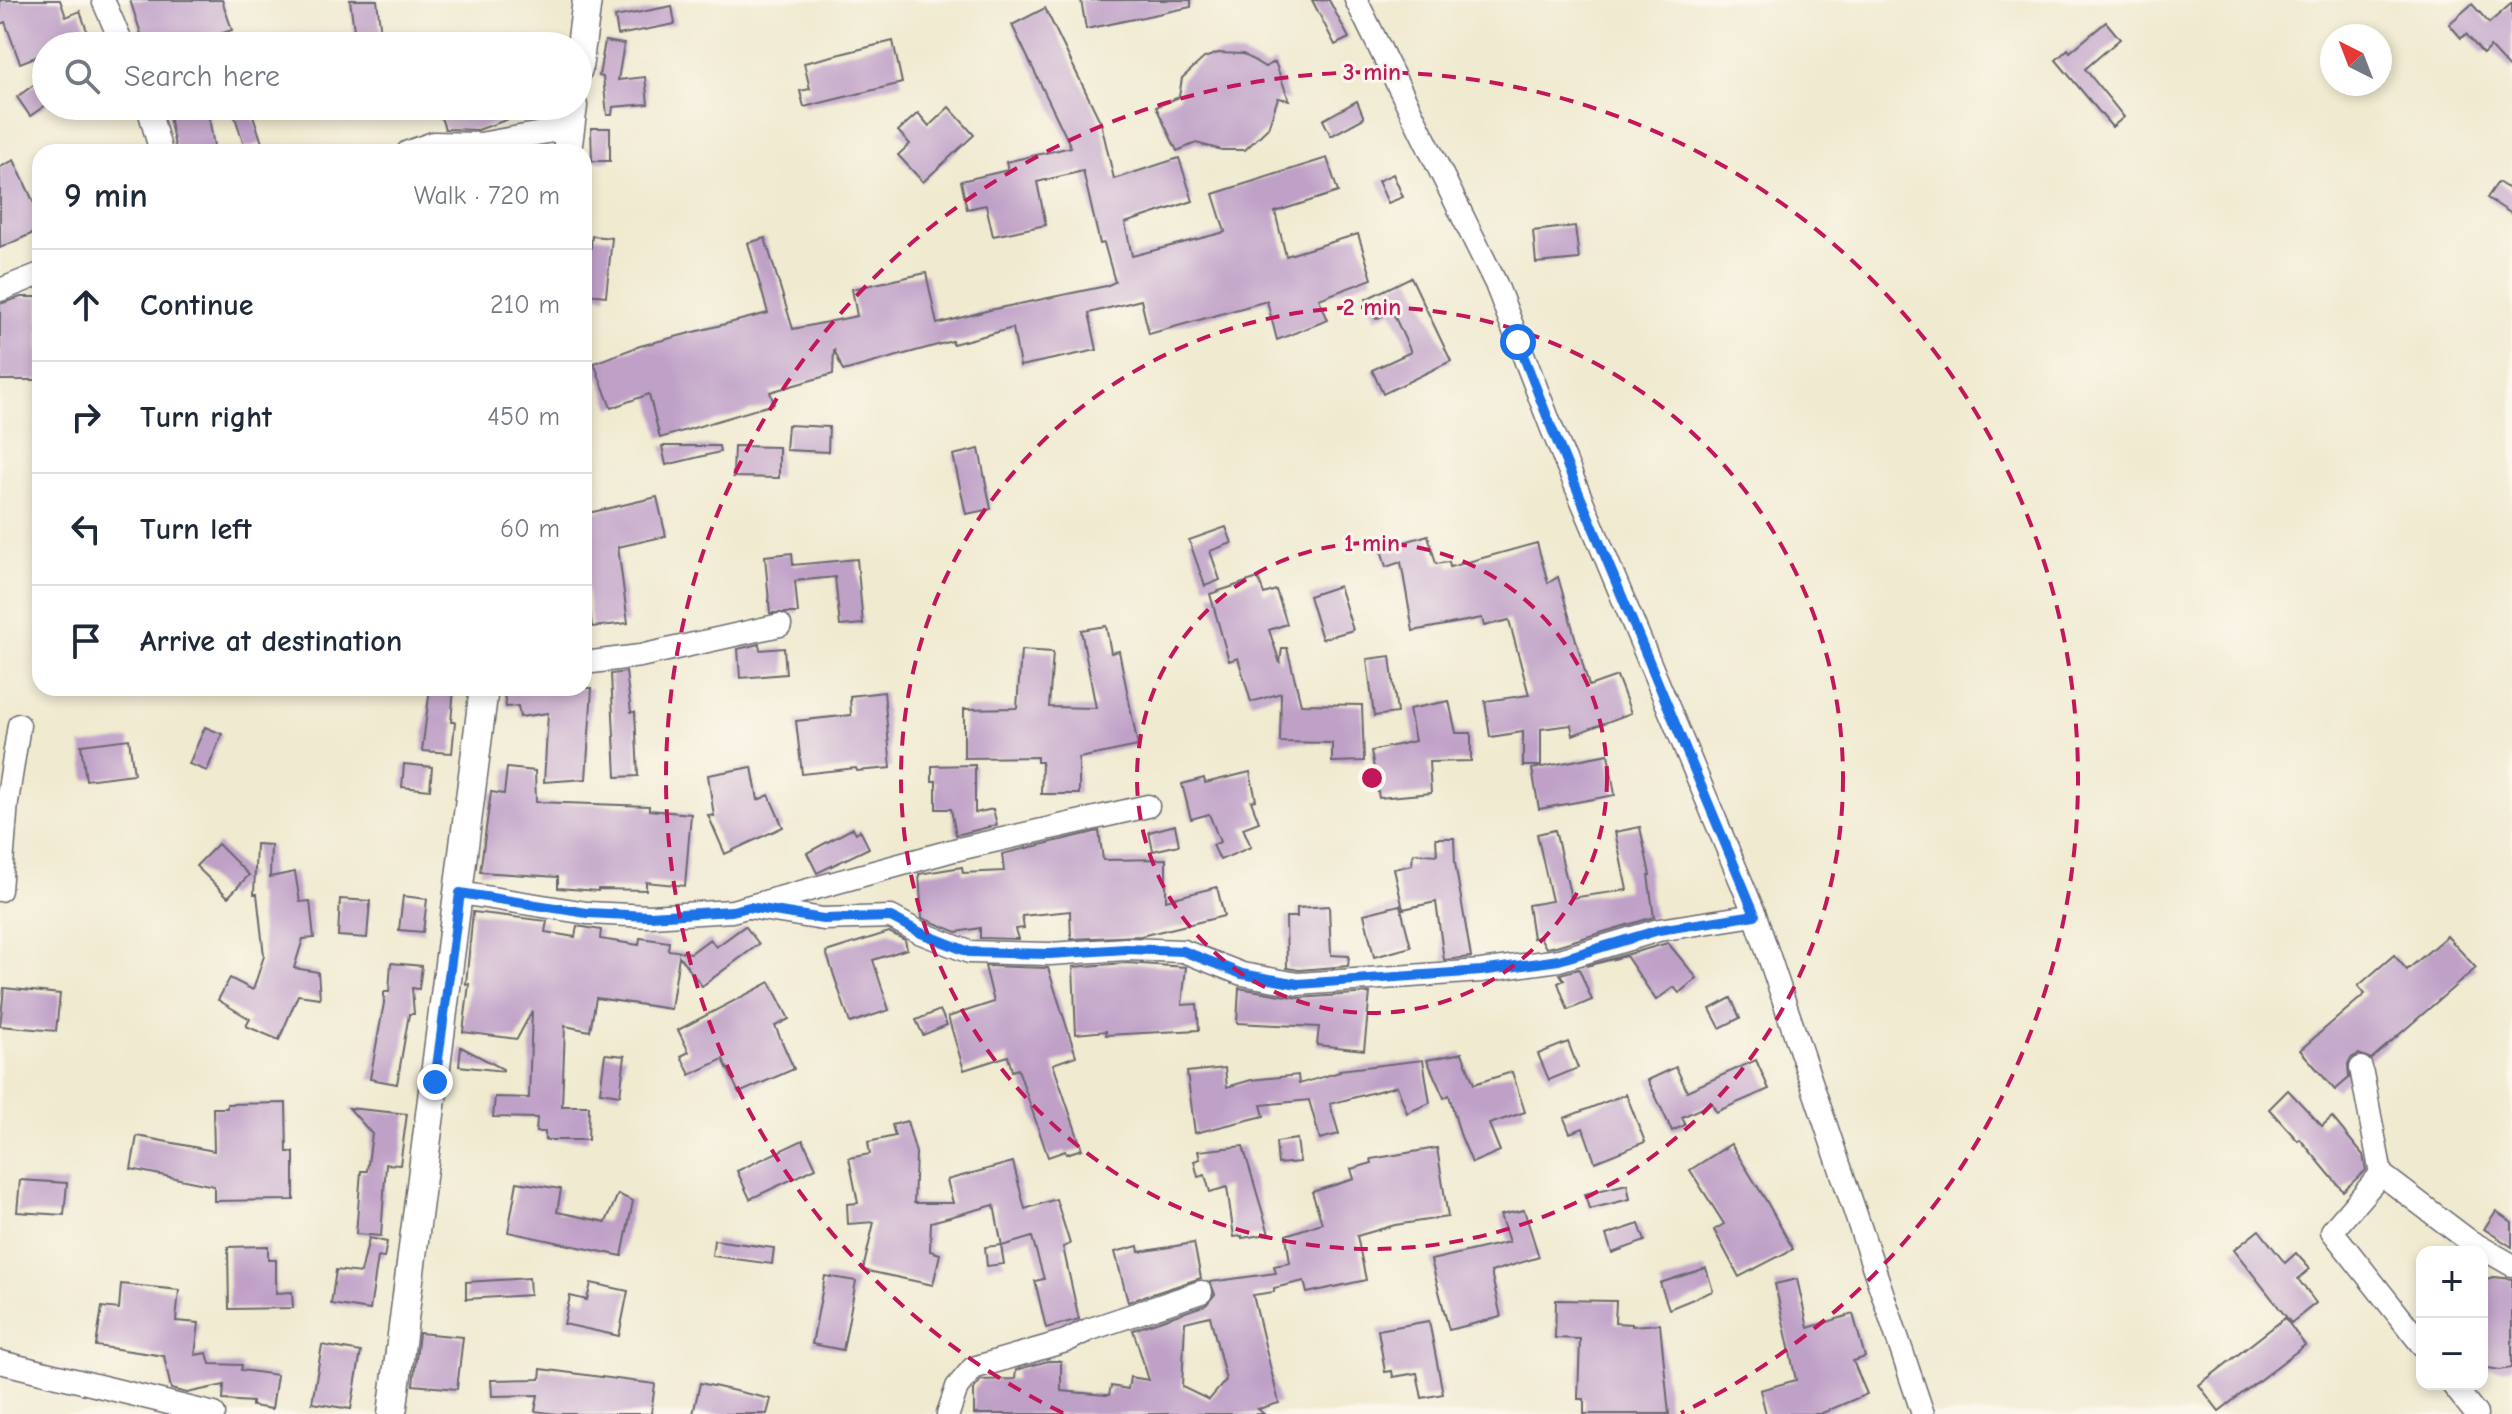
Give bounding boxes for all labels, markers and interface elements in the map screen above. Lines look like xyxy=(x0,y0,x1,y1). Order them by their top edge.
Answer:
north arrow xyxy=(2320,24,2392,96)
search box xyxy=(32,32,592,120)
icon: search xyxy=(60,54,104,98)
text: 3 min xyxy=(1343,58,1401,86)
text: Search here xyxy=(124,59,280,94)
text: 9 min xyxy=(64,176,148,216)
text: Walk · 720 m xyxy=(414,181,560,211)
icon: ahead xyxy=(64,283,108,327)
text: Continue xyxy=(140,288,254,323)
text: 210 m xyxy=(490,290,560,320)
text: 2 min xyxy=(1343,293,1401,321)
route start xyxy=(1500,324,1536,360)
icon: right xyxy=(64,395,108,439)
text: Turn right xyxy=(140,400,272,435)
text: 450 m xyxy=(487,402,560,432)
icon: left xyxy=(64,507,108,551)
text: Turn left xyxy=(140,512,252,547)
text: 60 m xyxy=(500,514,560,544)
text: 1 min xyxy=(1344,529,1400,557)
icon: arrive xyxy=(64,619,108,663)
text: Arrive at destination xyxy=(140,624,402,659)
centre of rings xyxy=(1358,764,1386,792)
route end xyxy=(417,1064,453,1100)
map controls xyxy=(2416,1246,2488,1390)
button: + xyxy=(2416,1246,2488,1318)
button: − xyxy=(2416,1318,2488,1390)

